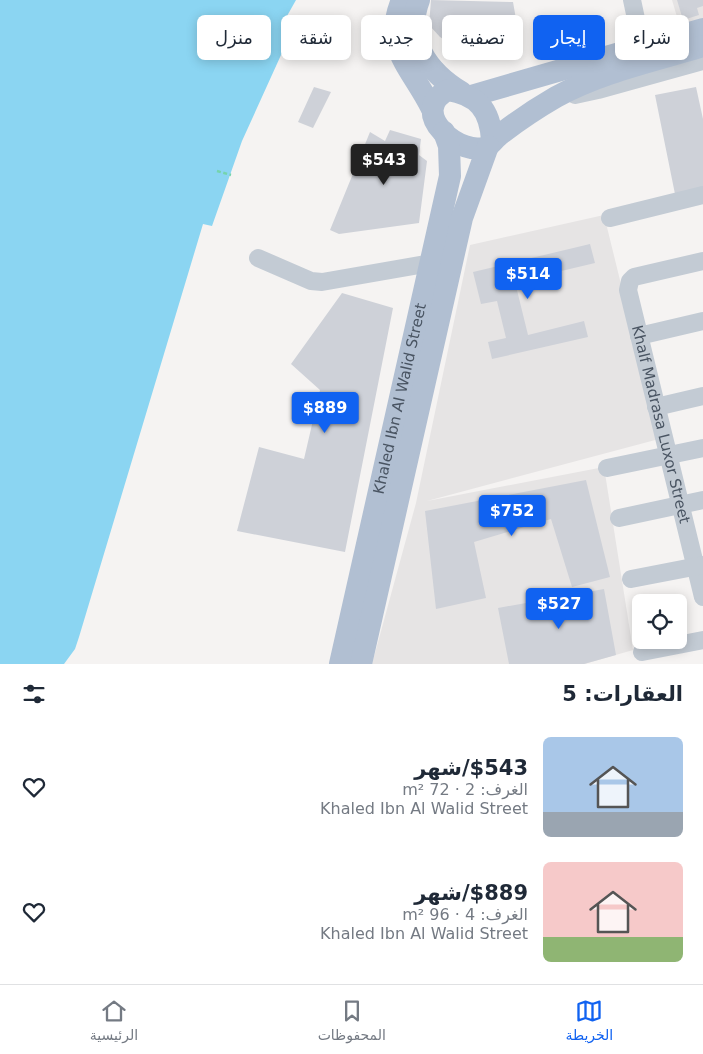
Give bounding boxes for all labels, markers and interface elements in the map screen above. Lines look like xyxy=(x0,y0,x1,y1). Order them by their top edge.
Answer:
chip: منزل xyxy=(197,15,271,60)
chip: شقة xyxy=(281,15,351,60)
chip: جديد xyxy=(361,15,432,60)
chip: تصفية xyxy=(442,15,523,60)
chip: إيجار xyxy=(533,15,605,60)
chip: شراء xyxy=(615,15,689,60)
pin: $543 xyxy=(354,144,414,186)
text: $543 xyxy=(362,150,406,169)
pin: $514 xyxy=(498,258,558,300)
text: $514 xyxy=(506,264,550,283)
street label: Khaled Ibn Al Walid Street xyxy=(370,301,430,496)
street label: Khalf Madrasa Luxor Street xyxy=(628,323,694,525)
pin: $889 xyxy=(295,392,355,434)
text: $889 xyxy=(303,398,347,417)
pin: $752 xyxy=(482,494,542,537)
text: $752 xyxy=(490,501,534,520)
pin: $527 xyxy=(529,588,589,630)
text: $527 xyxy=(537,594,581,613)
map controls xyxy=(632,594,687,649)
button: locate xyxy=(632,594,687,649)
icon: filters xyxy=(20,680,48,708)
text: العقارات: 5 xyxy=(562,682,683,706)
text: $543/شهر xyxy=(414,756,528,780)
icon: home xyxy=(583,757,643,817)
icon: heart xyxy=(20,773,48,801)
text: الغرف: 2 · 72 m² xyxy=(402,780,528,799)
text: Khaled Ibn Al Walid Street xyxy=(320,799,528,818)
text: $889/شهر xyxy=(414,881,528,905)
icon: home xyxy=(583,882,643,942)
icon: heart xyxy=(20,898,48,926)
text: الغرف: 4 · 96 m² xyxy=(402,905,528,924)
text: Khaled Ibn Al Walid Street xyxy=(320,924,528,943)
tab: الرئيسية xyxy=(90,997,138,1043)
tab: المحفوظات xyxy=(318,997,386,1043)
tab: الخريطة xyxy=(565,997,613,1043)

